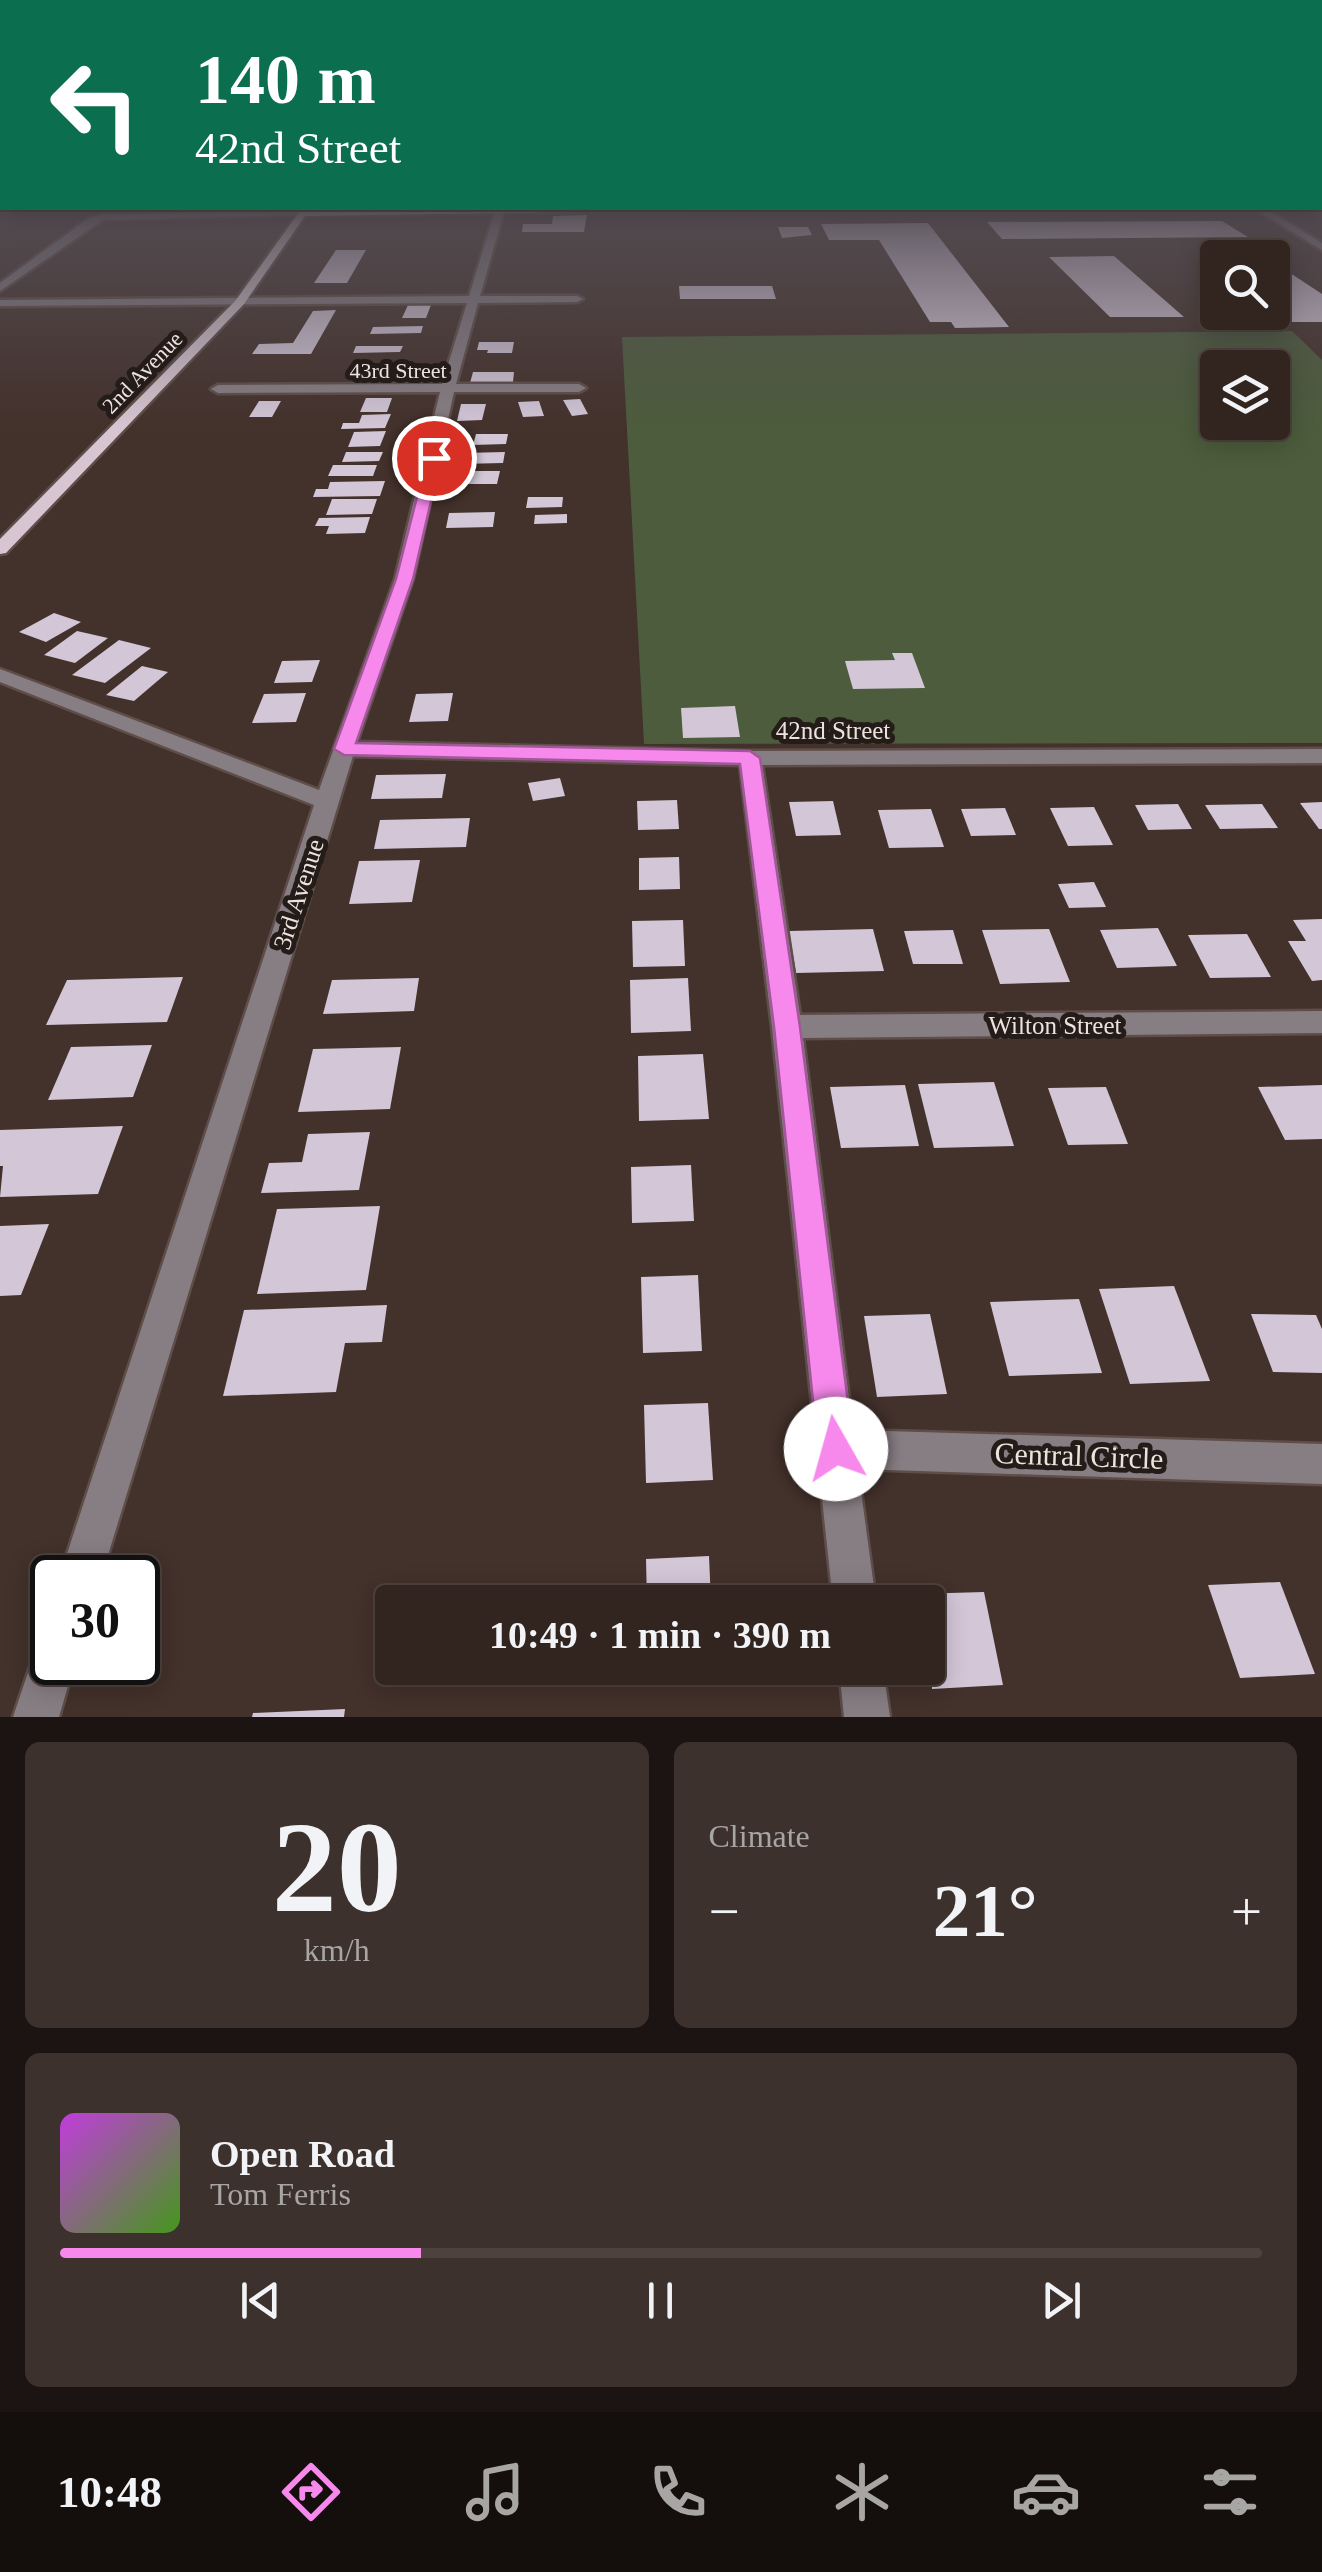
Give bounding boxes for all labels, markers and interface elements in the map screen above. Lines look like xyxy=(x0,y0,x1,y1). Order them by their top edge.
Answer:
icon: left xyxy=(30,40,160,170)
text: 140 m xyxy=(195,41,376,118)
text: 42nd Street xyxy=(195,123,401,173)
map controls xyxy=(1200,240,1290,440)
button: search xyxy=(1200,240,1290,330)
street label: 2nd Avenue xyxy=(97,326,188,418)
button: layers xyxy=(1200,350,1290,440)
street label: 43rd Street xyxy=(349,358,447,383)
pin xyxy=(392,416,477,501)
icon: arrive xyxy=(407,431,462,486)
street label: 42nd Street xyxy=(776,717,890,744)
street label: 3rd Avenue xyxy=(268,836,329,953)
street label: Wilton Street xyxy=(989,1012,1122,1039)
position arrow xyxy=(784,1397,888,1501)
street label: Central Circle xyxy=(994,1436,1164,1475)
speed limit sign: 30 xyxy=(30,1555,160,1685)
text: 10:49 · 1 min · 390 m xyxy=(489,1614,831,1656)
text: 20 xyxy=(272,1795,402,1939)
text: Climate xyxy=(709,1818,810,1854)
text: 21° xyxy=(933,1869,1038,1952)
text: − xyxy=(709,1881,740,1942)
text: + xyxy=(1231,1881,1262,1942)
text: km/h xyxy=(304,1932,370,1968)
text: Open Road xyxy=(210,2133,395,2175)
text: Tom Ferris xyxy=(210,2176,351,2212)
icon: previous xyxy=(233,2273,288,2328)
icon: pause xyxy=(633,2273,688,2328)
icon: next xyxy=(1034,2273,1089,2328)
icon: directions xyxy=(276,2457,346,2527)
icon: music xyxy=(460,2457,530,2527)
icon: phone xyxy=(643,2457,713,2527)
icon: climate xyxy=(827,2457,897,2527)
icon: car xyxy=(1011,2457,1081,2527)
icon: filters xyxy=(1195,2457,1265,2527)
text: 10:48 xyxy=(57,2467,162,2517)

